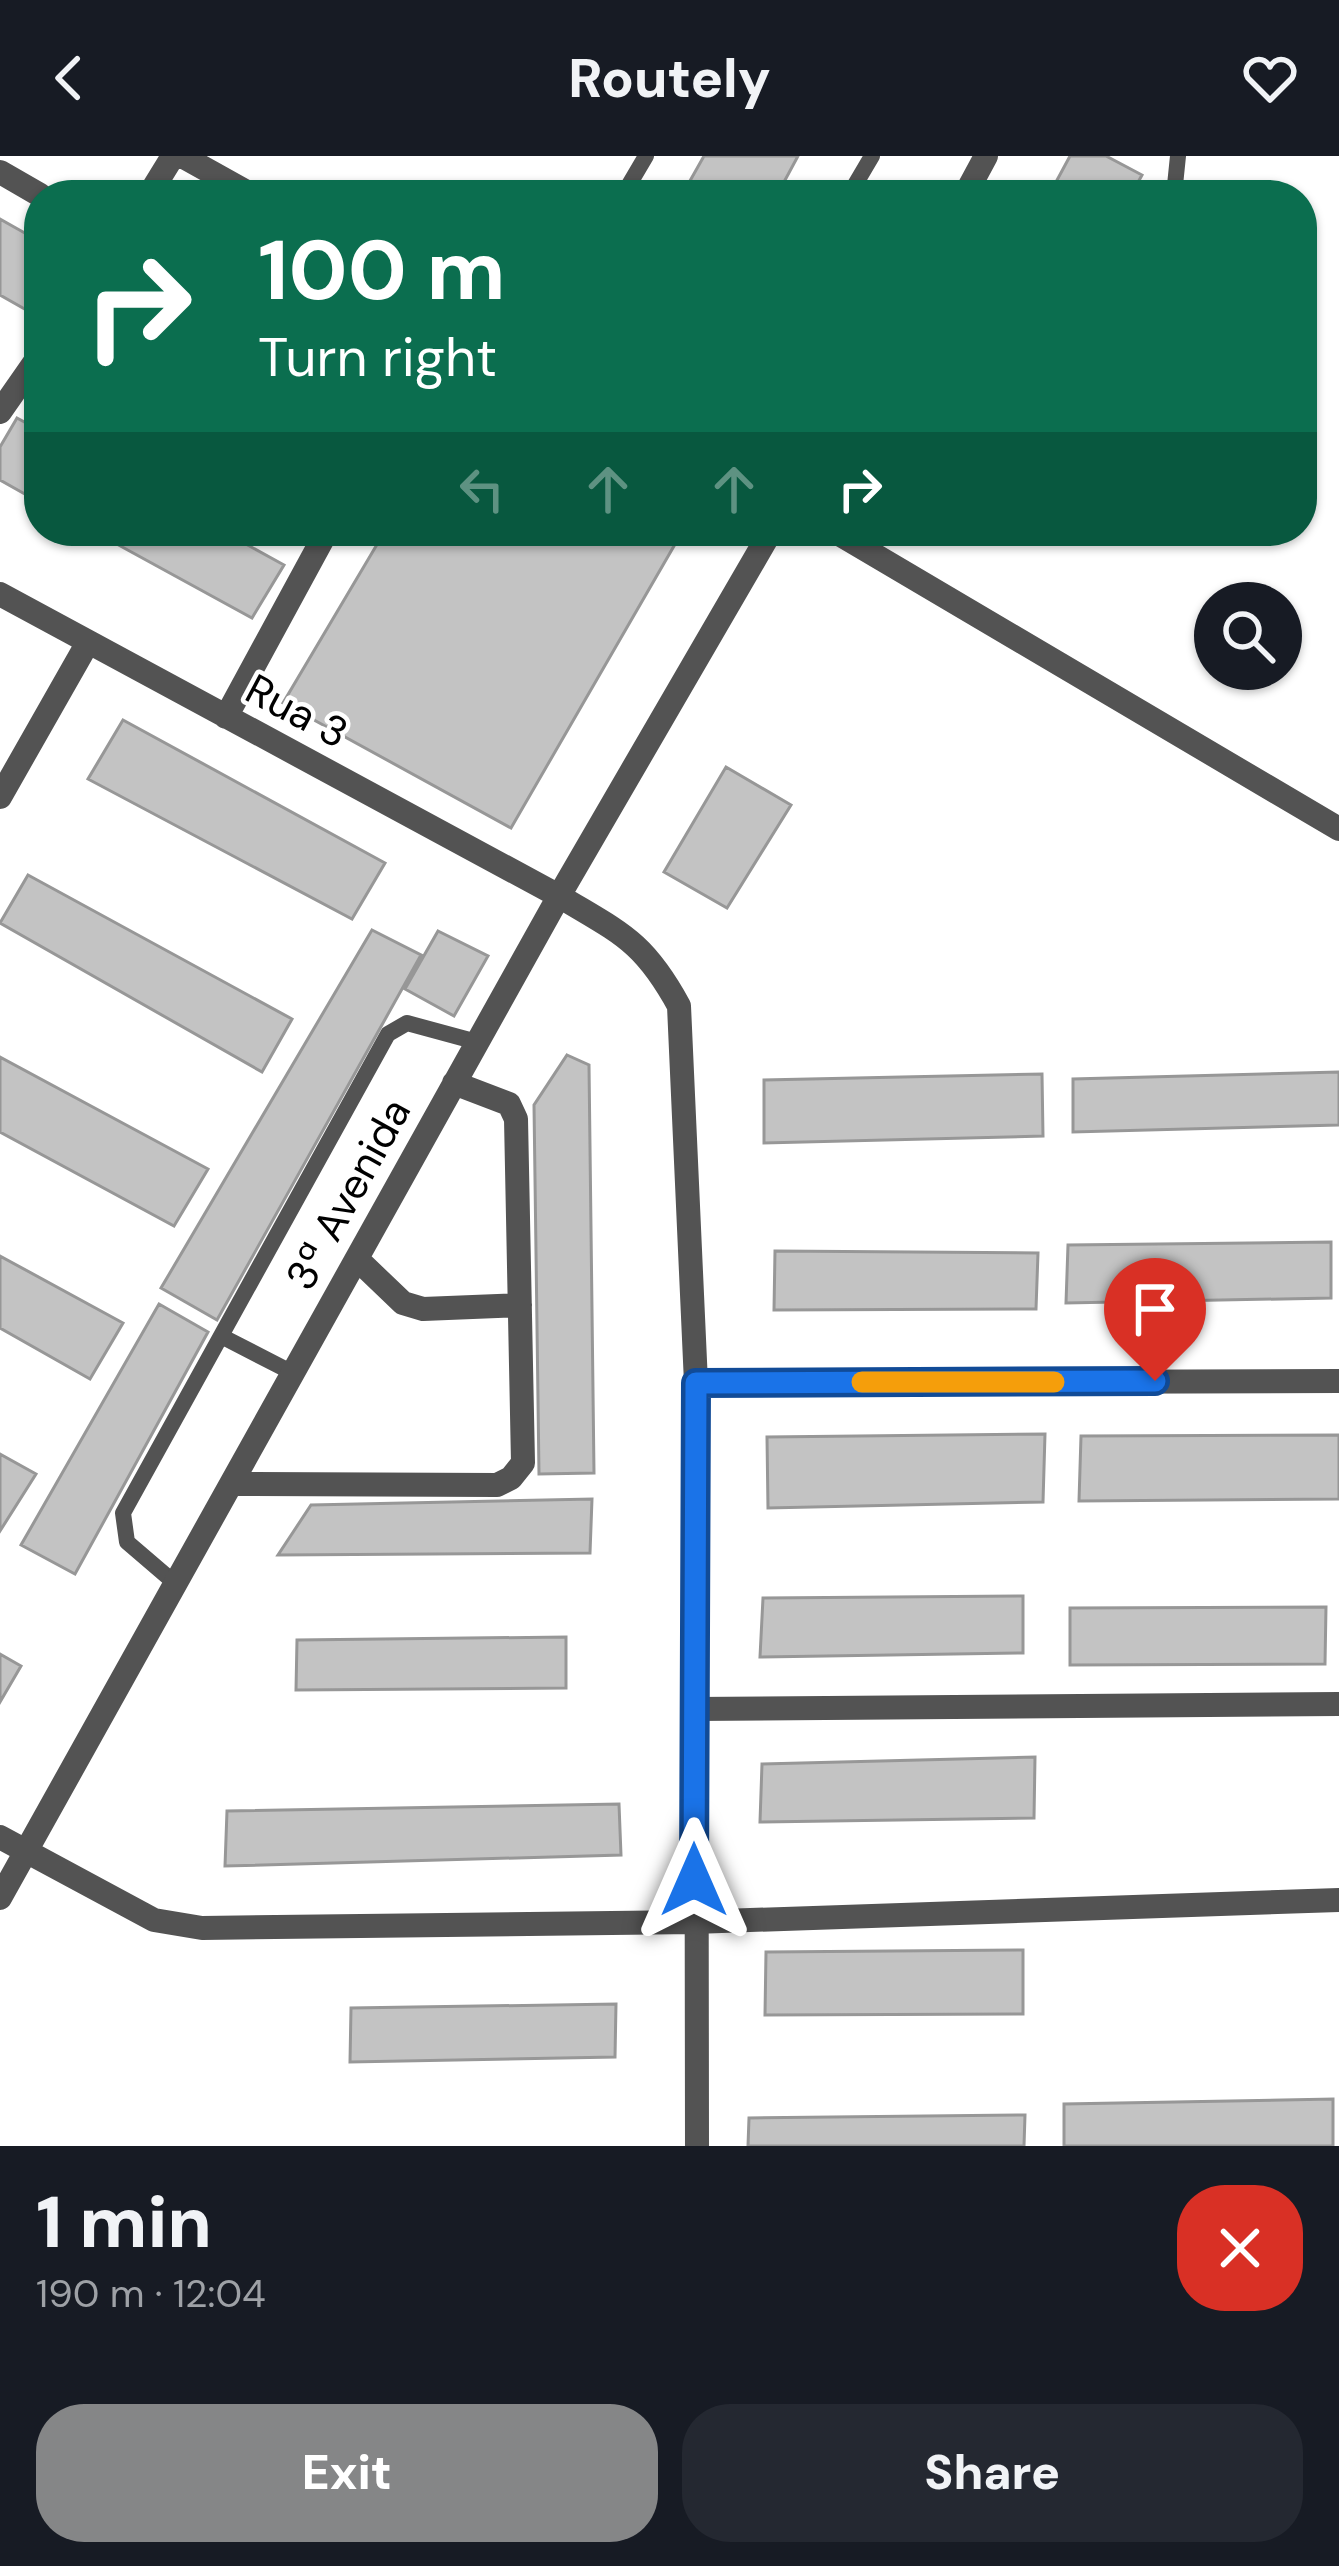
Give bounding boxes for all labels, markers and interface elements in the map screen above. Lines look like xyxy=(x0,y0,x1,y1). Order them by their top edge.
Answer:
text: Routely xyxy=(568,43,771,114)
icon: back xyxy=(36,45,102,111)
icon: heart xyxy=(1237,45,1303,111)
text: 100 m xyxy=(258,216,506,325)
icon: right xyxy=(60,228,216,384)
text: Turn right xyxy=(258,322,497,393)
icon: left xyxy=(449,456,515,522)
icon: ahead xyxy=(575,456,641,522)
icon: ahead xyxy=(701,456,767,522)
icon: right xyxy=(827,456,893,522)
map controls xyxy=(1194,582,1302,690)
button: search xyxy=(1194,582,1302,690)
street label: Rua 3 xyxy=(236,661,358,761)
street label: 3ª Avenida xyxy=(273,1089,423,1299)
pin xyxy=(1104,1258,1206,1381)
icon: arrive xyxy=(1122,1276,1188,1342)
position arrow xyxy=(631,1817,757,1943)
text: 1 min xyxy=(36,2176,212,2269)
button: close xyxy=(1177,2185,1303,2311)
text: 190 m · 12:04 xyxy=(36,2268,266,2319)
button: Exit xyxy=(36,2404,658,2542)
button: Share xyxy=(682,2404,1303,2542)

